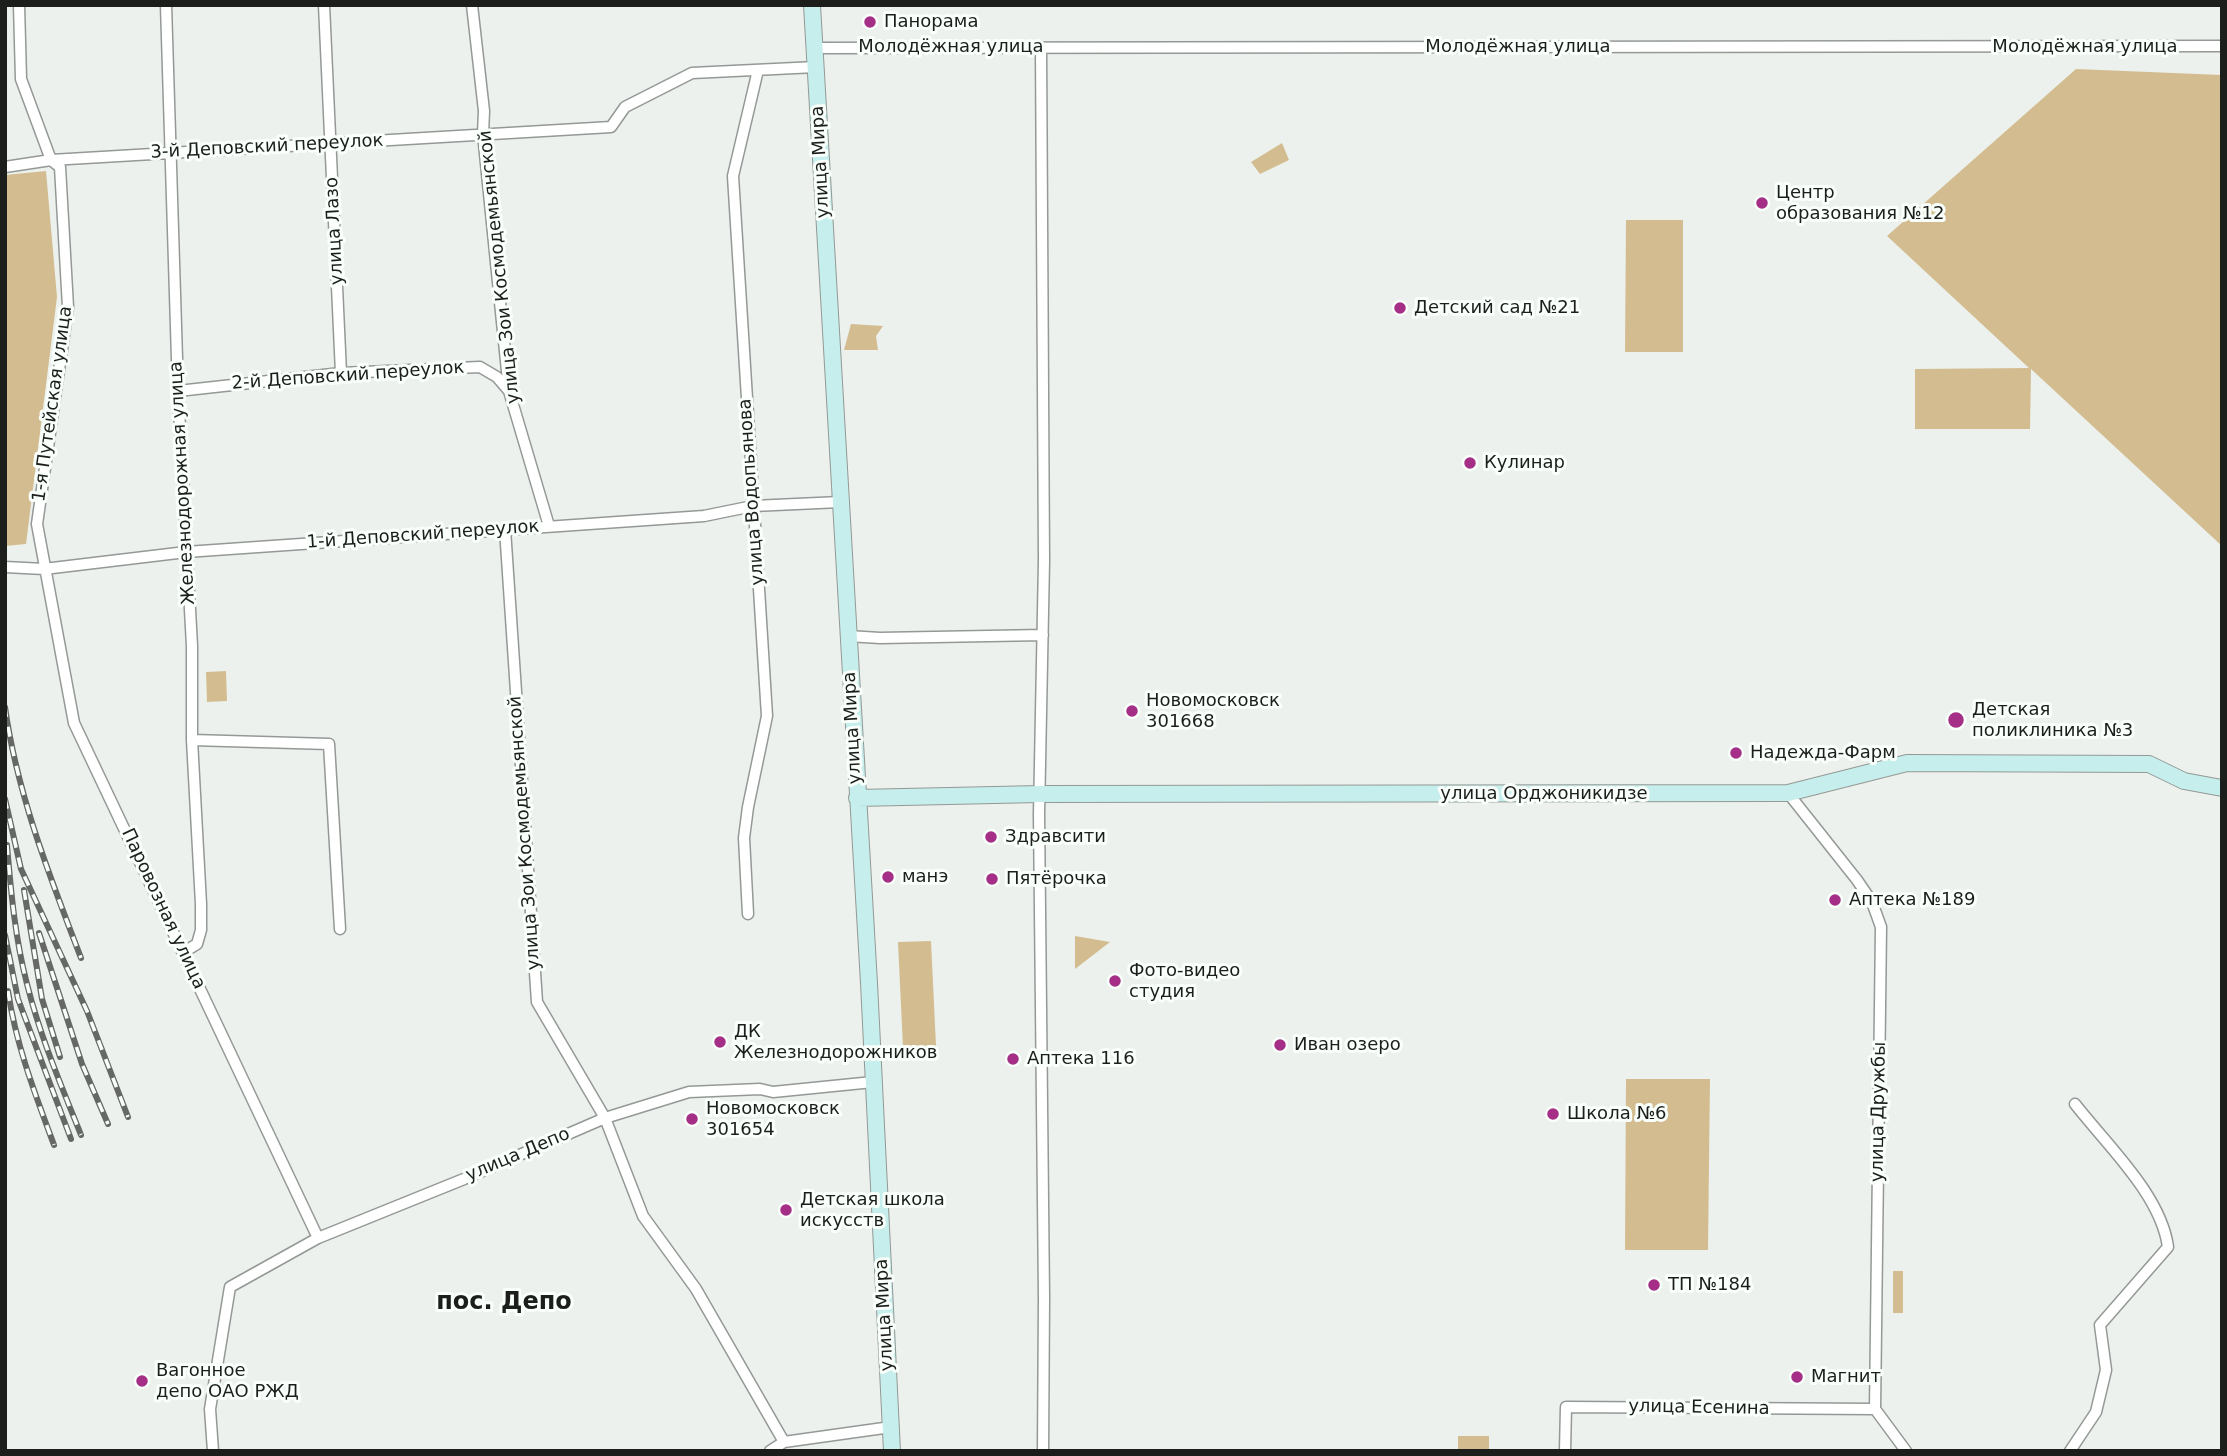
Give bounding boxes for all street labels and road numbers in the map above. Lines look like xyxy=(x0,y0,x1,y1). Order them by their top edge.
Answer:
street label: Молодёжная улица xyxy=(858,36,1044,58)
street label: Молодёжная улица xyxy=(1425,36,1611,58)
street label: Молодёжная улица xyxy=(1992,36,2178,58)
street label: улица Мира xyxy=(807,105,835,219)
street label: улица Зои Космодемьянской xyxy=(475,129,525,405)
street label: 3-й Деповский переулок xyxy=(150,130,384,164)
street label: улица Лазо xyxy=(321,177,349,285)
street label: 1-я Путейская улица xyxy=(29,305,77,503)
street label: 2-й Деповский переулок xyxy=(231,357,465,395)
street label: Железнодорожная улица xyxy=(166,361,200,605)
street label: улица Водопьянова xyxy=(735,398,769,586)
street label: 1-й Деповский переулок xyxy=(306,516,540,554)
street label: улица Мира xyxy=(839,671,867,785)
street label: улица Зои Космодемьянской xyxy=(505,695,545,971)
street label: улица Орджоникидзе xyxy=(1440,783,1648,805)
street label: Паровозная улица xyxy=(116,825,210,993)
street label: улица Дружбы xyxy=(1867,1042,1891,1182)
street label: улица Депо xyxy=(463,1123,573,1187)
street label: улица Мира xyxy=(871,1258,899,1372)
street label: улица Есенина xyxy=(1628,1396,1770,1420)

